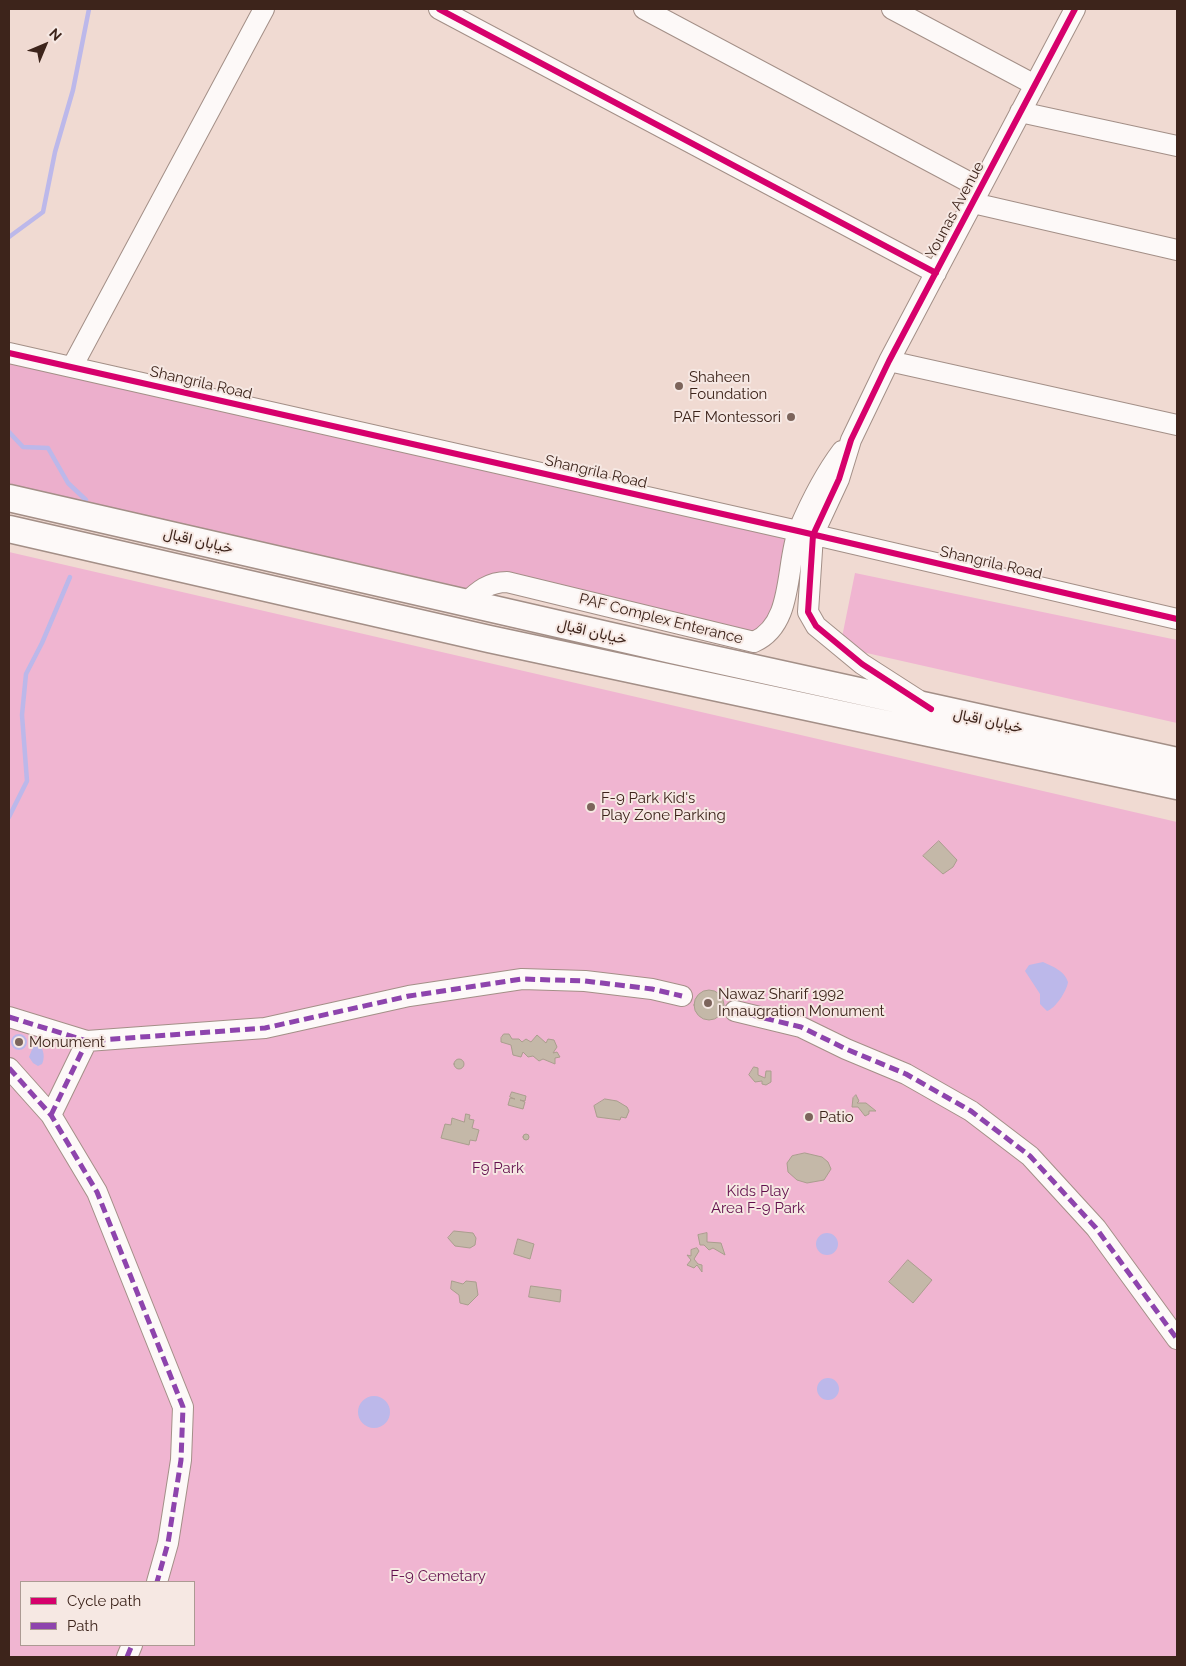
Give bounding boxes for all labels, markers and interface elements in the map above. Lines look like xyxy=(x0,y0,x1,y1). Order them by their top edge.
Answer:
north arrow xyxy=(20,20,70,70)
text: N xyxy=(46,25,65,44)
street label: Younas Avenue xyxy=(922,159,988,261)
street label: Shangrila Road xyxy=(148,362,254,404)
place label: Shaheen Foundation xyxy=(689,368,767,403)
marker: Shaheen Foundation xyxy=(673,380,685,392)
place label: PAF Montessori xyxy=(673,408,781,426)
marker: PAF Montessori xyxy=(785,411,797,423)
street label: Shangrila Road xyxy=(543,451,649,493)
street label: خیابان اقبال xyxy=(161,524,235,558)
street label: Shangrila Road xyxy=(938,542,1044,584)
street label: PAF Complex Enterance xyxy=(577,590,745,648)
street label: خیابان اقبال xyxy=(555,615,629,649)
street label: خیابان اقبال xyxy=(952,705,1024,737)
place label: F-9 Park Kid's Play Zone Parking xyxy=(601,789,726,824)
marker: F-9 Park Kid's Play Zone Parking xyxy=(585,801,597,813)
place label: Nawaz Sharif 1992 Innaugration Monument xyxy=(718,985,885,1020)
marker: Nawaz Sharif 1992 Innaugration Monument xyxy=(702,997,714,1009)
place label: Monument xyxy=(29,1033,105,1051)
marker: Monument xyxy=(13,1036,25,1048)
place label: Patio xyxy=(819,1108,854,1126)
marker: Patio xyxy=(803,1111,815,1123)
park label: F9 Park xyxy=(472,1159,524,1177)
park label: Kids Play Area F-9 Park xyxy=(711,1182,805,1217)
park label: F-9 Cemetary xyxy=(390,1567,486,1585)
legend xyxy=(20,1581,195,1646)
text: Cycle path xyxy=(67,1592,141,1610)
text: Path xyxy=(67,1617,98,1635)

